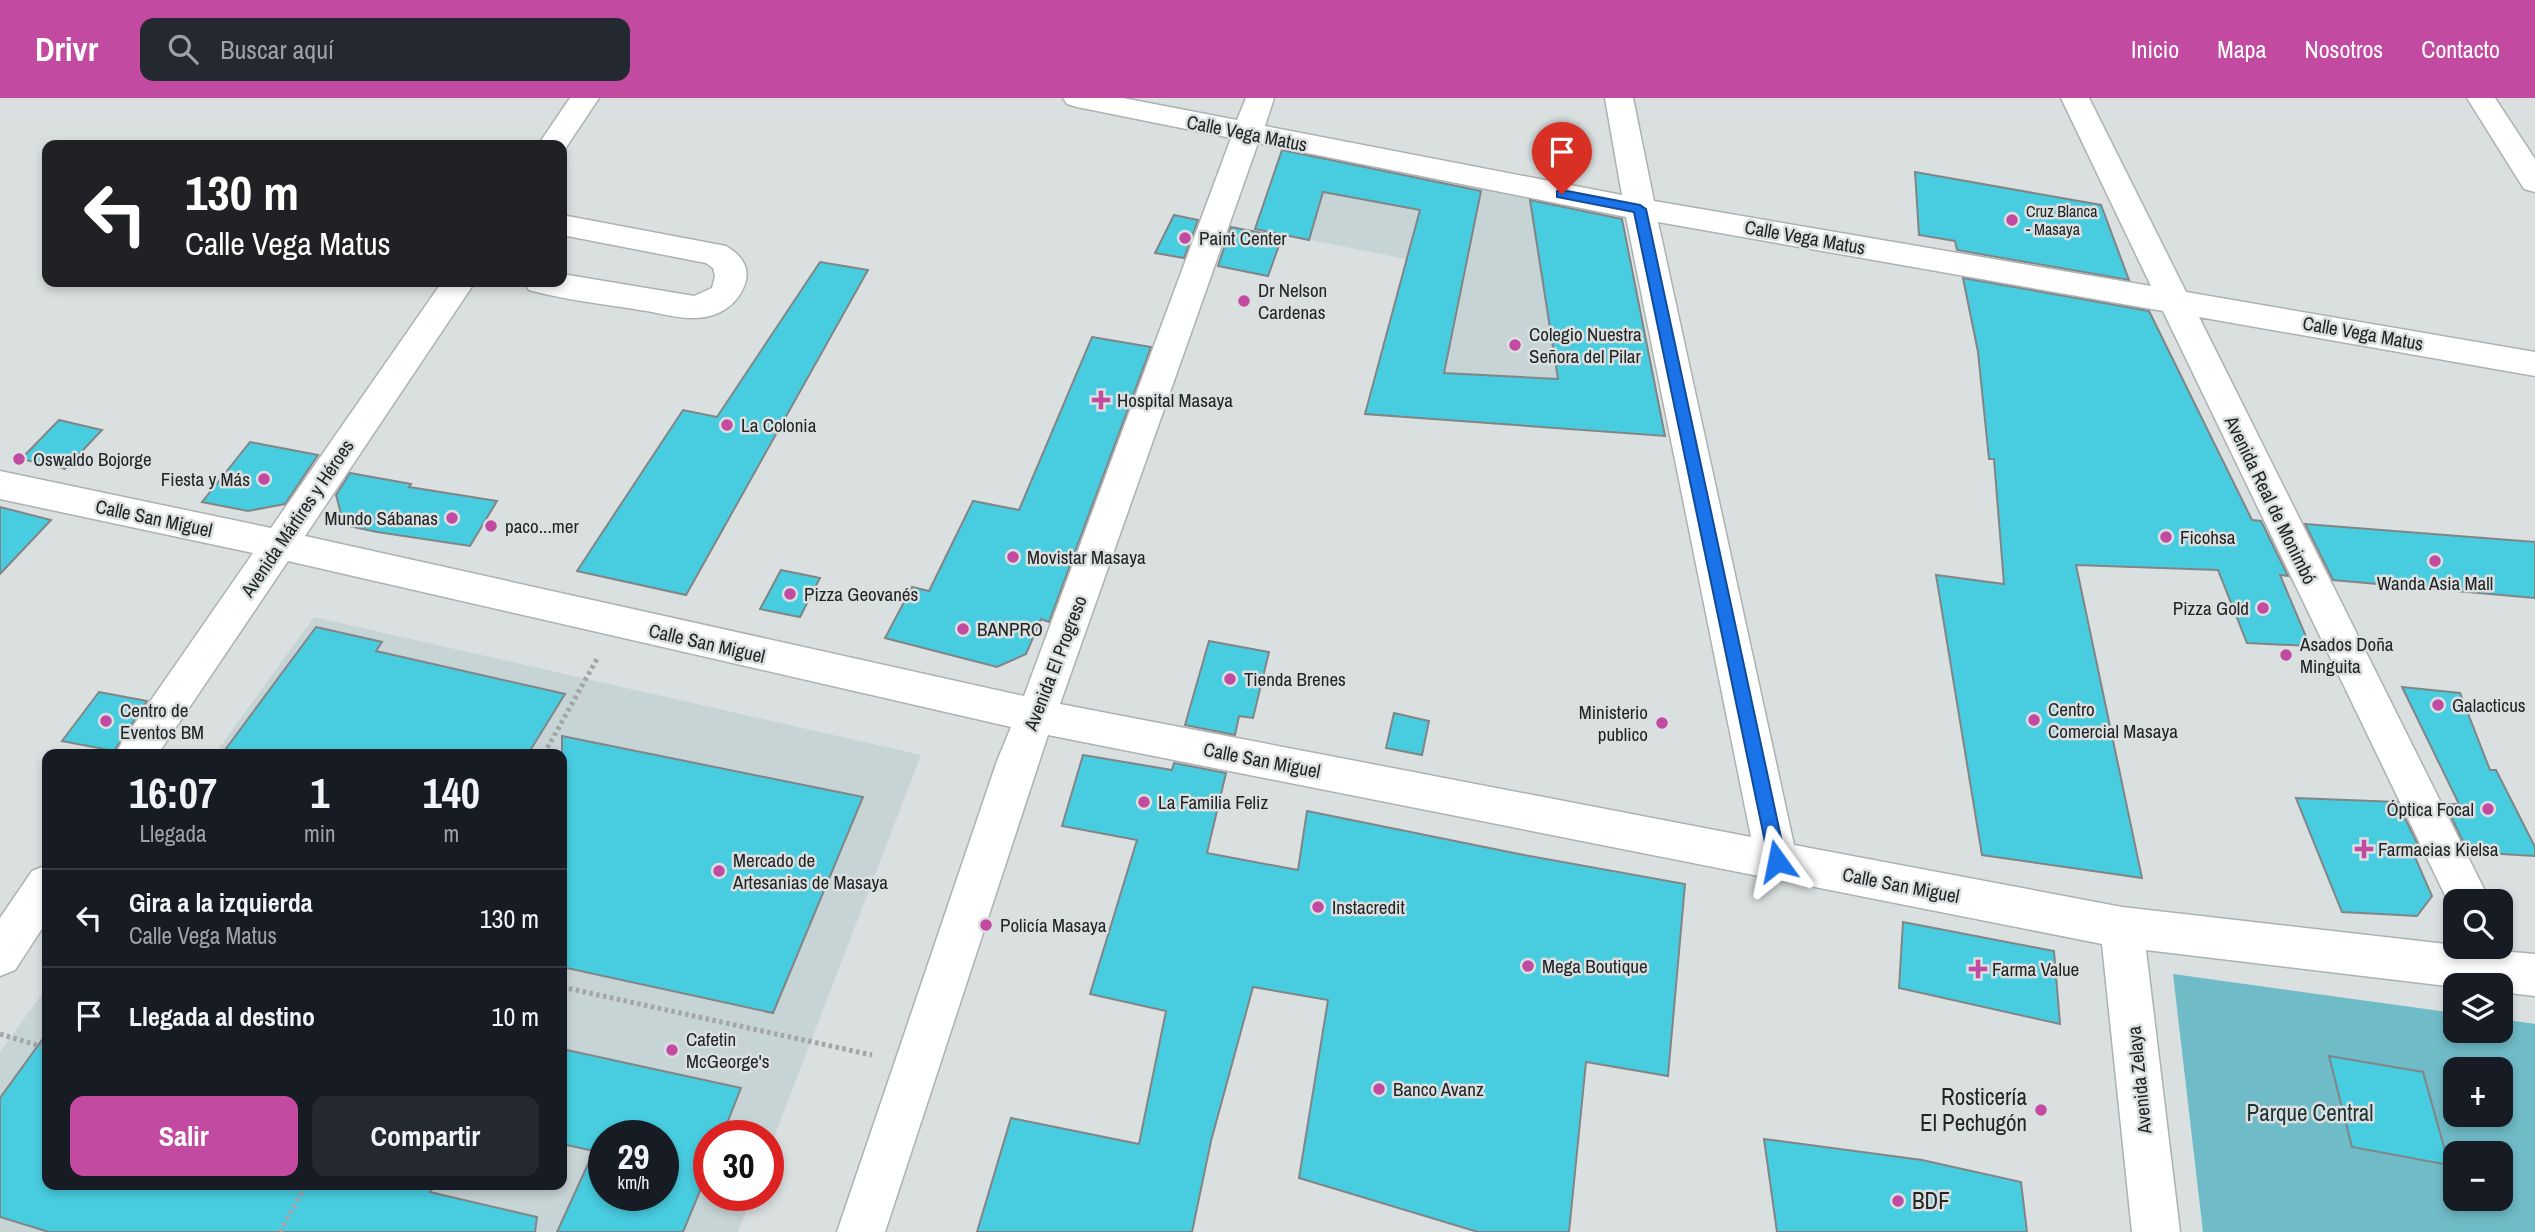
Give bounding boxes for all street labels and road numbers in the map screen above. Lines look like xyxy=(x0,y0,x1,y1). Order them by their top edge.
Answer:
street label: Calle Vega Matus xyxy=(1185,109,1310,157)
street label: Calle Vega Matus xyxy=(1743,214,1868,260)
street label: Calle Vega Matus xyxy=(2301,310,2426,356)
street label: Avenida Real de Monimbó xyxy=(2218,411,2323,588)
street label: Avenida Mártires y Héroes xyxy=(234,434,360,603)
street label: Calle San Miguel xyxy=(93,493,215,543)
street label: Avenida El Progreso xyxy=(1017,592,1093,735)
street label: Calle San Miguel xyxy=(646,617,768,669)
street label: Calle San Miguel xyxy=(1201,736,1323,784)
street label: Calle San Miguel xyxy=(1840,861,1962,909)
street label: Avenida Zelaya xyxy=(2120,1025,2158,1136)

